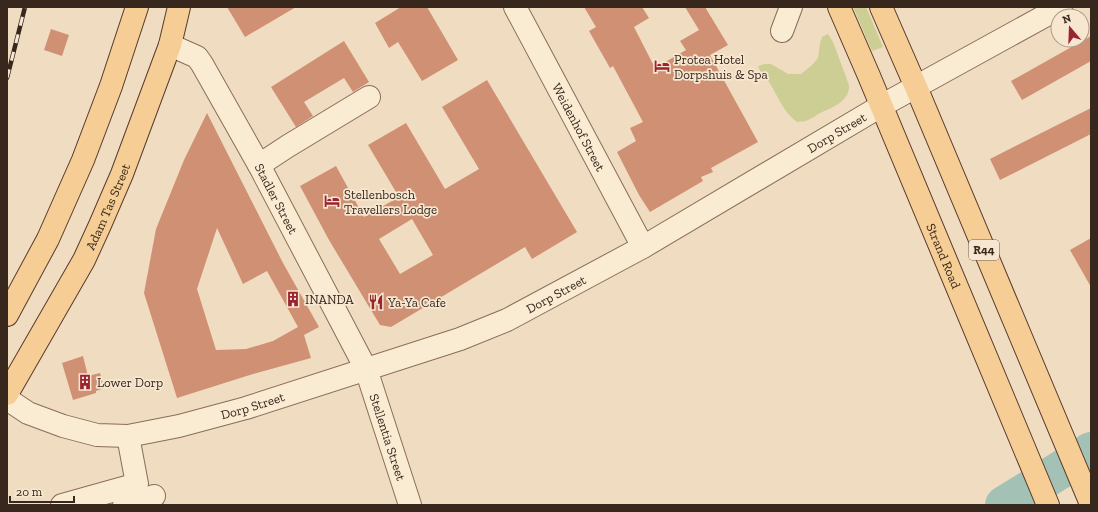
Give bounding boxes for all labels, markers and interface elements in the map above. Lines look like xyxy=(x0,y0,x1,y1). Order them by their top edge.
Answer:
north arrow xyxy=(1050,8,1090,48)
text: N xyxy=(1061,11,1074,27)
place label: Protea Hotel Dorpshuis & Spa xyxy=(674,52,769,82)
hotel icon: Protea Hotel Dorpshuis & Spa xyxy=(653,57,671,75)
street label: Weidenhof Street xyxy=(549,81,608,174)
street label: Dorp Street xyxy=(805,109,869,156)
street label: Adam Tas Street xyxy=(83,161,133,252)
street label: Stadler Street xyxy=(252,161,301,237)
place label: Stellenbosch Travellers Lodge xyxy=(344,187,437,217)
hotel icon: Stellenbosch Travellers Lodge xyxy=(323,192,341,210)
street label: Strand Road xyxy=(923,221,964,291)
road number: R44 xyxy=(969,240,999,260)
street label: Dorp Street xyxy=(523,272,589,316)
building icon: INANDA xyxy=(284,290,302,308)
place label: INANDA xyxy=(305,292,354,307)
restaurant icon: Ya-Ya Cafe xyxy=(367,293,385,311)
place label: Ya-Ya Cafe xyxy=(387,295,446,310)
building icon: Lower Dorp xyxy=(76,373,94,391)
place label: Lower Dorp xyxy=(97,375,163,390)
street label: Dorp Street xyxy=(219,389,286,422)
street label: Stellentia Street xyxy=(366,392,409,483)
scale bar xyxy=(10,478,74,504)
text: 20 m xyxy=(16,485,43,499)

